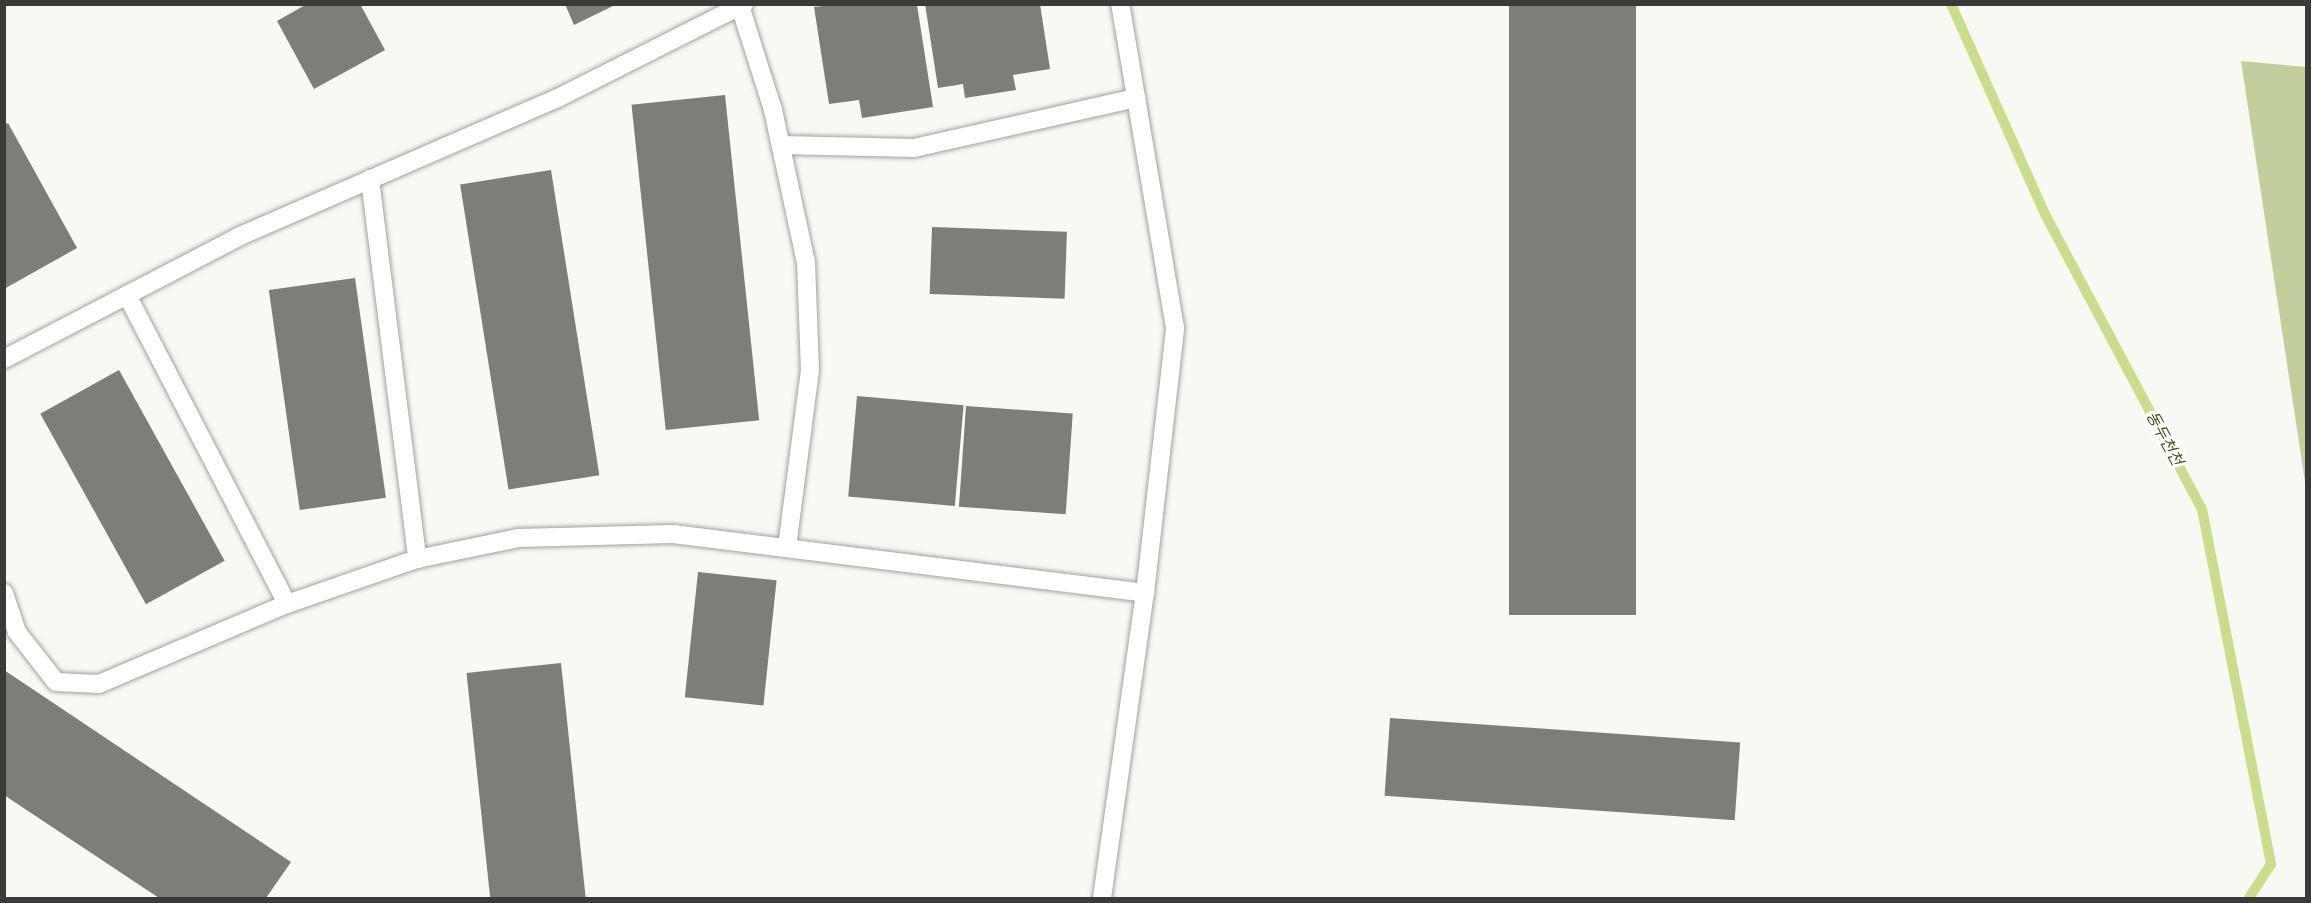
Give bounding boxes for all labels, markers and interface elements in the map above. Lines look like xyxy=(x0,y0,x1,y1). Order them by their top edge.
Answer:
water label: 동두천천 xyxy=(2143,407,2187,469)

